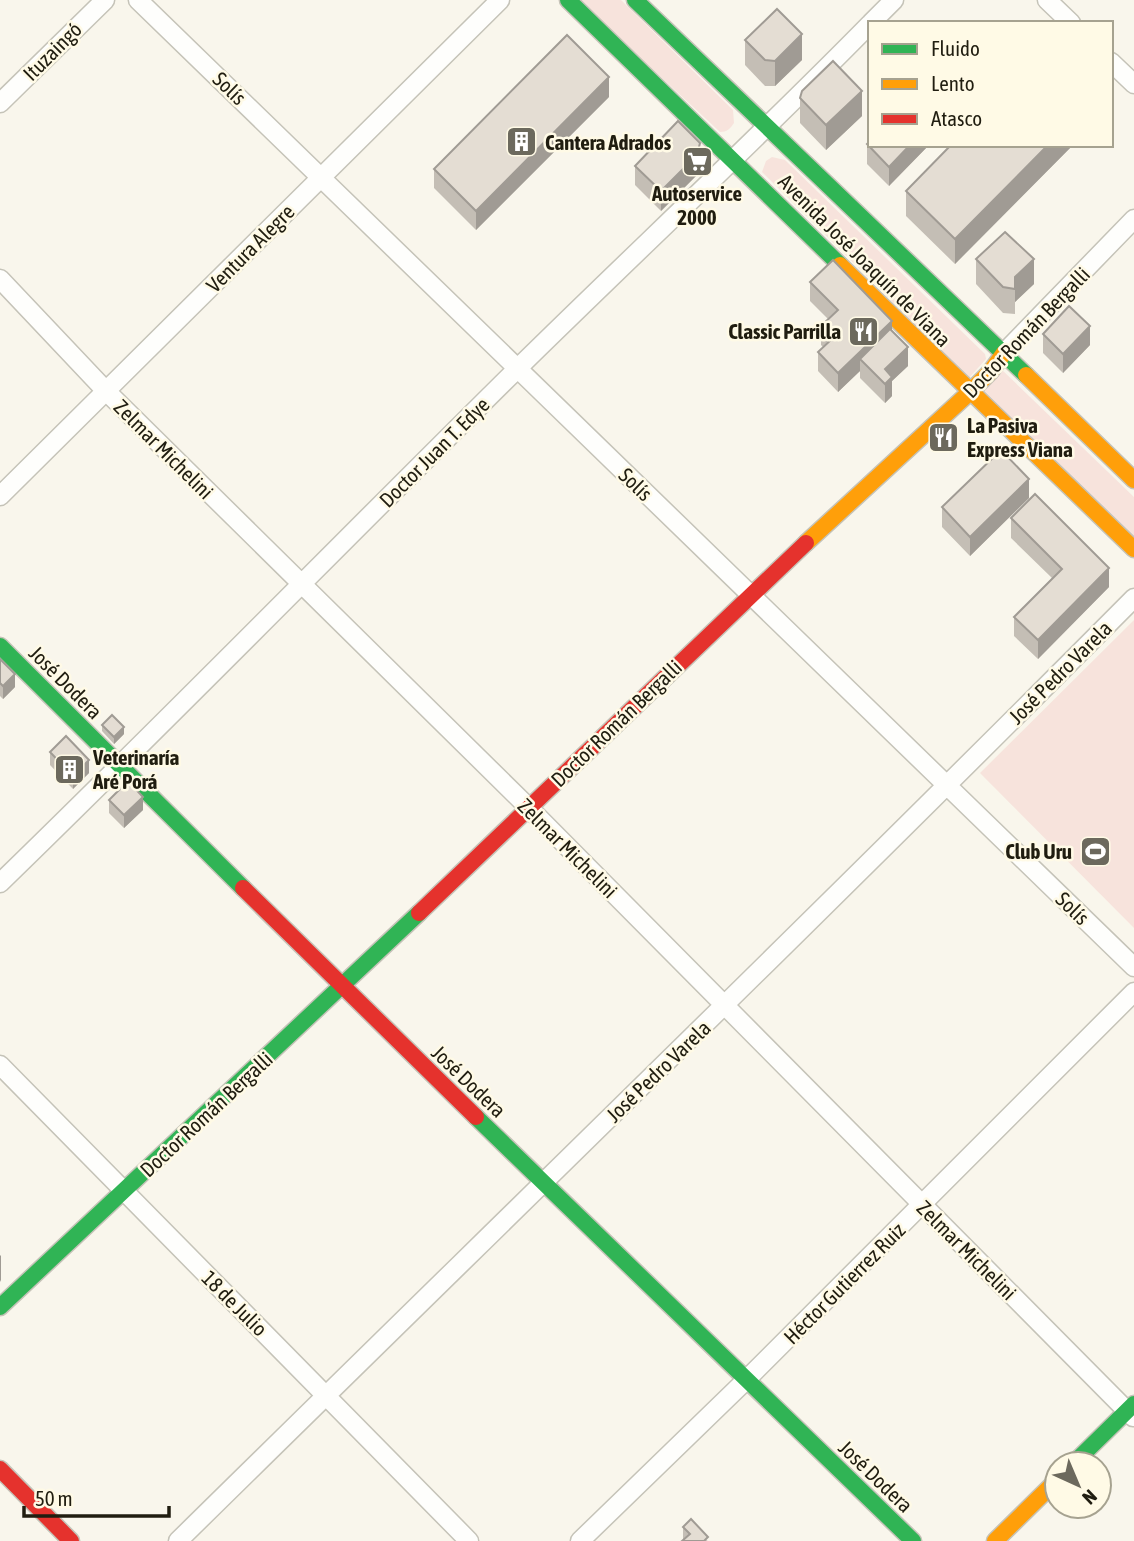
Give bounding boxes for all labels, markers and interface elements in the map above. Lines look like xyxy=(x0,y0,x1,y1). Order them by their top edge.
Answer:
street label: Ituzaingó xyxy=(18,17,86,85)
legend xyxy=(868,21,1113,147)
text: Fluido xyxy=(931,36,980,60)
street label: Solís xyxy=(209,67,251,109)
text: Lento xyxy=(931,71,975,95)
text: Atasco xyxy=(931,106,982,130)
building icon: Cantera Adrados xyxy=(505,125,539,159)
place label: Cantera Adrados xyxy=(545,130,672,154)
supermarket icon: Autoservice 2000 xyxy=(680,144,714,178)
street label: Avenida José Joaquín de Viana xyxy=(774,169,956,351)
place label: Autoservice 2000 xyxy=(651,181,742,229)
street label: Ventura Alegre xyxy=(201,199,299,297)
street label: Doctor Román Bergalli xyxy=(958,262,1094,402)
restaurant icon: Classic Parrilla xyxy=(847,314,881,348)
place label: Classic Parrilla xyxy=(728,319,841,343)
street label: Doctor Juan T. Edye xyxy=(374,392,494,512)
street label: Zelmar Michelini xyxy=(109,394,219,504)
place label: La Pasiva Express Viana xyxy=(967,413,1073,461)
restaurant icon: La Pasiva Express Viana xyxy=(927,420,961,454)
street label: Solís xyxy=(615,463,657,505)
street label: José Pedro Varela xyxy=(1004,616,1116,728)
street label: José Dodera xyxy=(25,641,107,723)
street label: Doctor Román Bergalli xyxy=(546,655,686,791)
place label: Veterinaría Aré Porá xyxy=(92,745,180,793)
building icon: Veterinaría Aré Porá xyxy=(53,752,87,786)
street label: Zelmar Michelini xyxy=(513,793,623,903)
sports icon: Club Uru xyxy=(1078,834,1112,868)
place label: Club Uru xyxy=(1005,839,1072,863)
street label: Solís xyxy=(1052,887,1094,929)
street label: José Pedro Varela xyxy=(601,1015,715,1127)
street label: José Dodera xyxy=(427,1040,511,1122)
street label: Doctor Román Bergalli xyxy=(135,1047,277,1181)
street label: Zelmar Michelini xyxy=(912,1195,1022,1305)
street label: Héctor Gutierrez Ruiz xyxy=(778,1217,910,1349)
street label: 18 de Julio xyxy=(197,1265,273,1341)
street label: José Dodera xyxy=(834,1435,918,1517)
north arrow xyxy=(1043,1450,1113,1520)
scale bar xyxy=(24,1474,170,1518)
text: N xyxy=(1078,1485,1101,1509)
text: 50 m xyxy=(35,1486,73,1510)

